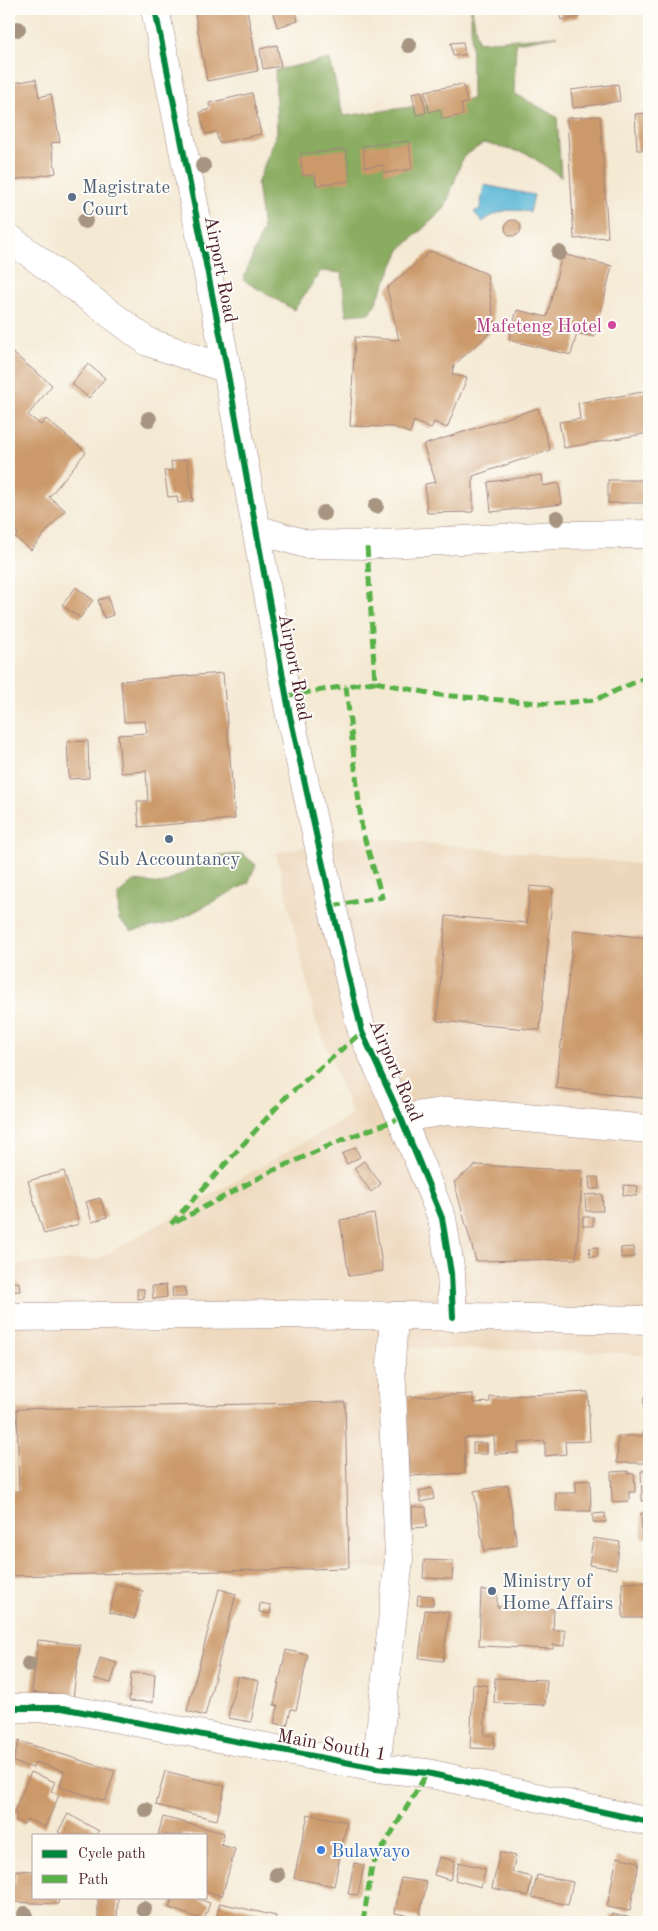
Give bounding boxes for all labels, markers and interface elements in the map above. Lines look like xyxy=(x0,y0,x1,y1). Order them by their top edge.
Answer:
place label: Magistrate Court xyxy=(82,179,170,220)
marker: Magistrate Court xyxy=(66,191,78,203)
street label: Airport Road xyxy=(200,214,239,325)
place label: Mafeteng Hotel xyxy=(476,318,602,337)
marker: Mafeteng Hotel xyxy=(606,319,618,331)
street label: Airport Road xyxy=(274,612,313,723)
marker: Sub Accountancy xyxy=(163,833,175,845)
place label: Sub Accountancy xyxy=(98,851,240,870)
street label: Airport Road xyxy=(365,1017,425,1125)
place label: Ministry of Home Affairs xyxy=(502,1573,613,1614)
marker: Ministry of Home Affairs xyxy=(486,1585,498,1597)
street label: Main South 1 xyxy=(275,1727,388,1765)
legend xyxy=(32,1834,208,1898)
place label: Bulawayo xyxy=(331,1843,410,1862)
marker: Bulawayo xyxy=(315,1844,327,1856)
text: Cycle path xyxy=(78,1847,146,1862)
text: Path xyxy=(78,1873,108,1888)

